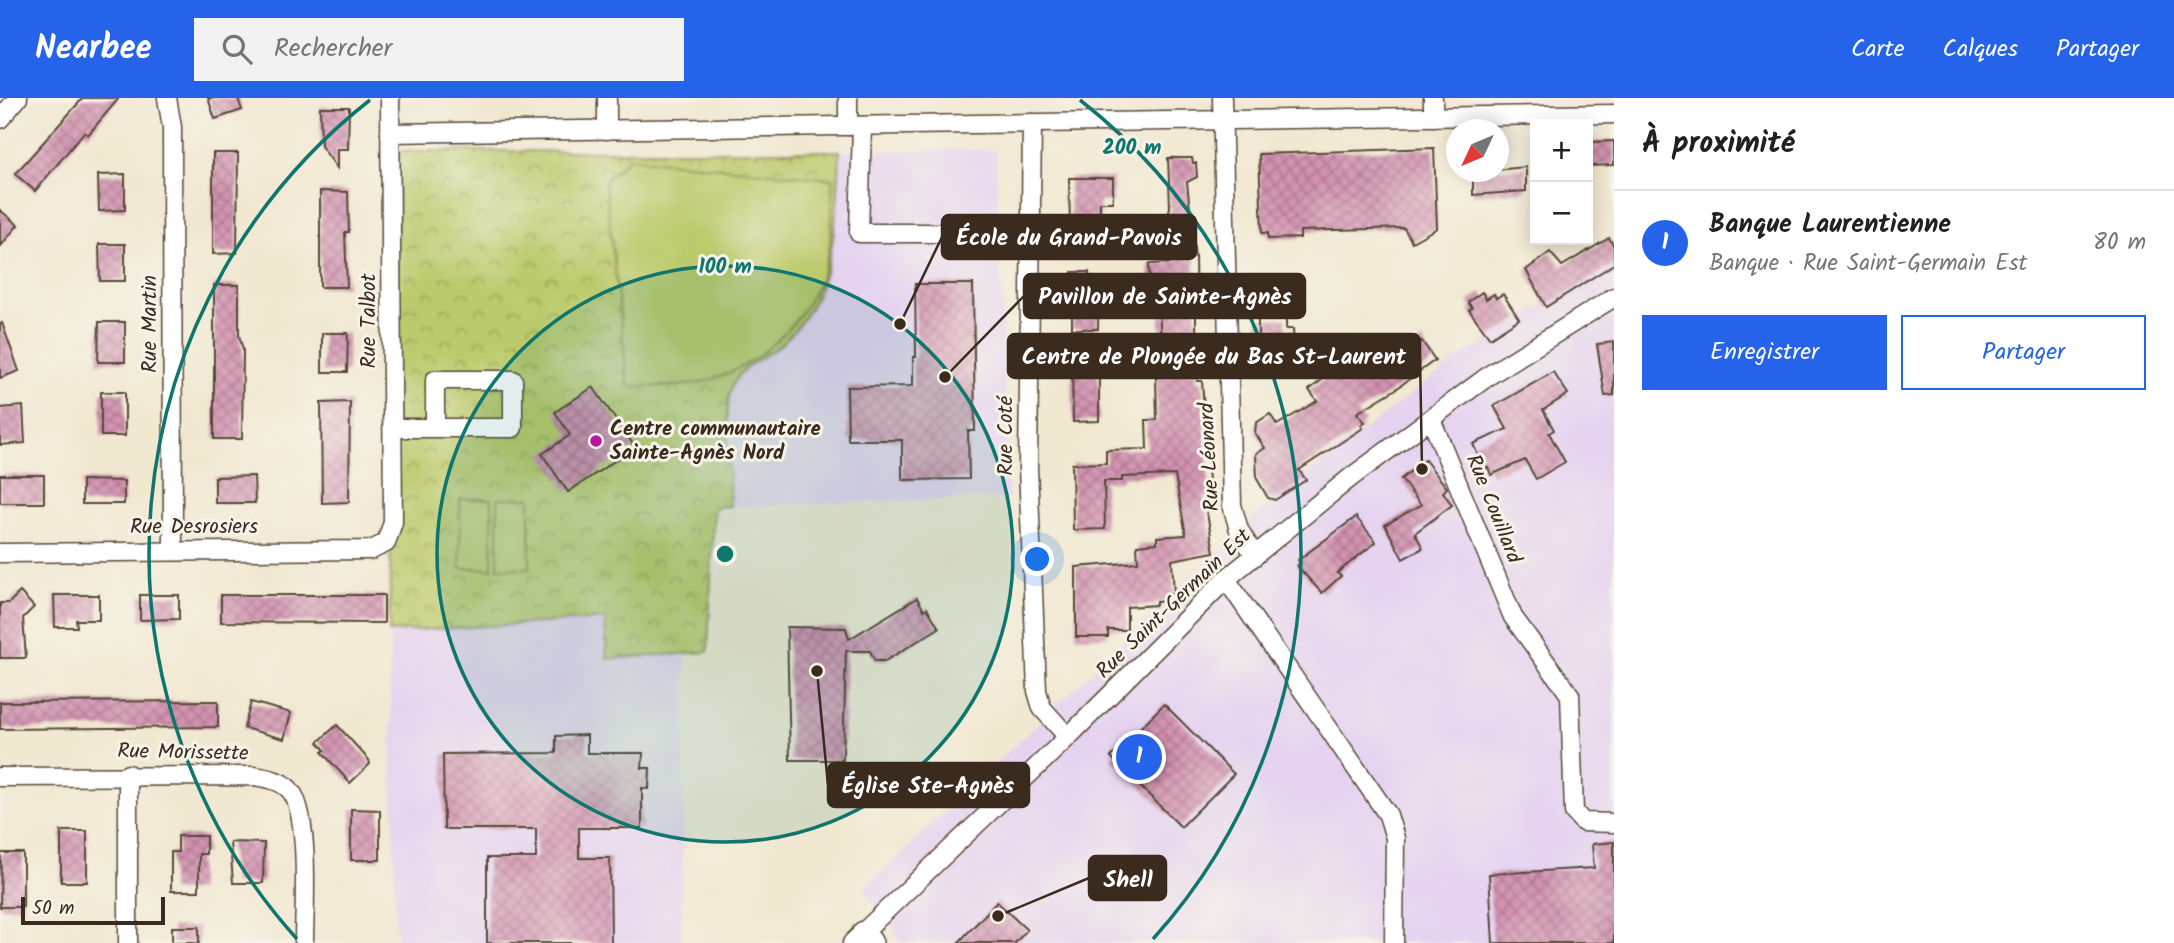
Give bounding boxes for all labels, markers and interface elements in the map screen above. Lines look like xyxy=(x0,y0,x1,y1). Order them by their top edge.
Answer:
search box xyxy=(194,18,684,81)
text: Nearbee xyxy=(35,23,152,76)
text: Rechercher xyxy=(274,28,392,70)
icon: search xyxy=(218,30,256,68)
text: Carte xyxy=(1851,30,1905,69)
text: Calques xyxy=(1943,30,2018,69)
text: Partager xyxy=(2056,30,2139,69)
north arrow xyxy=(1446,119,1509,182)
map controls xyxy=(1530,119,1593,245)
button: + xyxy=(1530,119,1593,182)
text: À proximité xyxy=(1642,120,1795,168)
text: 200 m xyxy=(1102,132,1162,165)
button: − xyxy=(1530,182,1593,245)
text: Banque Laurentienne xyxy=(1709,204,1951,246)
callout: École du Grand-Pavois xyxy=(942,215,1196,259)
text: École du Grand-Pavois xyxy=(956,221,1182,257)
text: 1 xyxy=(1662,225,1668,261)
text: 80 m xyxy=(2093,225,2146,261)
text: Banque · Rue Saint-Germain Est xyxy=(1709,246,2027,282)
text: 100 m xyxy=(698,251,752,284)
street label: Rue Talbot xyxy=(353,273,386,369)
callout: Pavillon de Sainte-Agnès xyxy=(1024,274,1305,318)
street label: Rue Martin xyxy=(134,275,167,373)
text: Pavillon de Sainte-Agnès xyxy=(1038,280,1292,316)
button: Enregistrer xyxy=(1642,315,1887,390)
button: Partager xyxy=(1901,315,2146,390)
callout: Centre de Plongée du Bas St-Laurent xyxy=(1008,334,1420,378)
text: Centre de Plongée du Bas St-Laurent xyxy=(1022,340,1407,376)
street label: Rue Coté xyxy=(990,395,1023,476)
street label: Rue Léonard xyxy=(1191,401,1229,512)
place label: Centre communautaire Sainte-Agnès Nord xyxy=(610,413,821,470)
marker: Centre communautaire Sainte-Agnès Nord xyxy=(588,433,604,449)
street label: Rue Couillard xyxy=(1456,450,1530,569)
street label: Rue Desrosiers xyxy=(130,511,258,544)
street label: Rue Saint-Germain Est xyxy=(1089,520,1260,687)
centre of rings xyxy=(713,542,737,566)
your location xyxy=(1020,542,1054,576)
pin: 1 xyxy=(1116,731,1162,783)
street label: Rue Morissette xyxy=(117,735,249,771)
callout: Église Ste-Agnès xyxy=(828,763,1029,807)
text: Église Ste-Agnès xyxy=(842,769,1015,805)
callout: Shell xyxy=(1089,856,1166,900)
text: Shell xyxy=(1103,863,1153,899)
scale bar xyxy=(21,894,164,926)
text: 50 m xyxy=(32,894,74,924)

